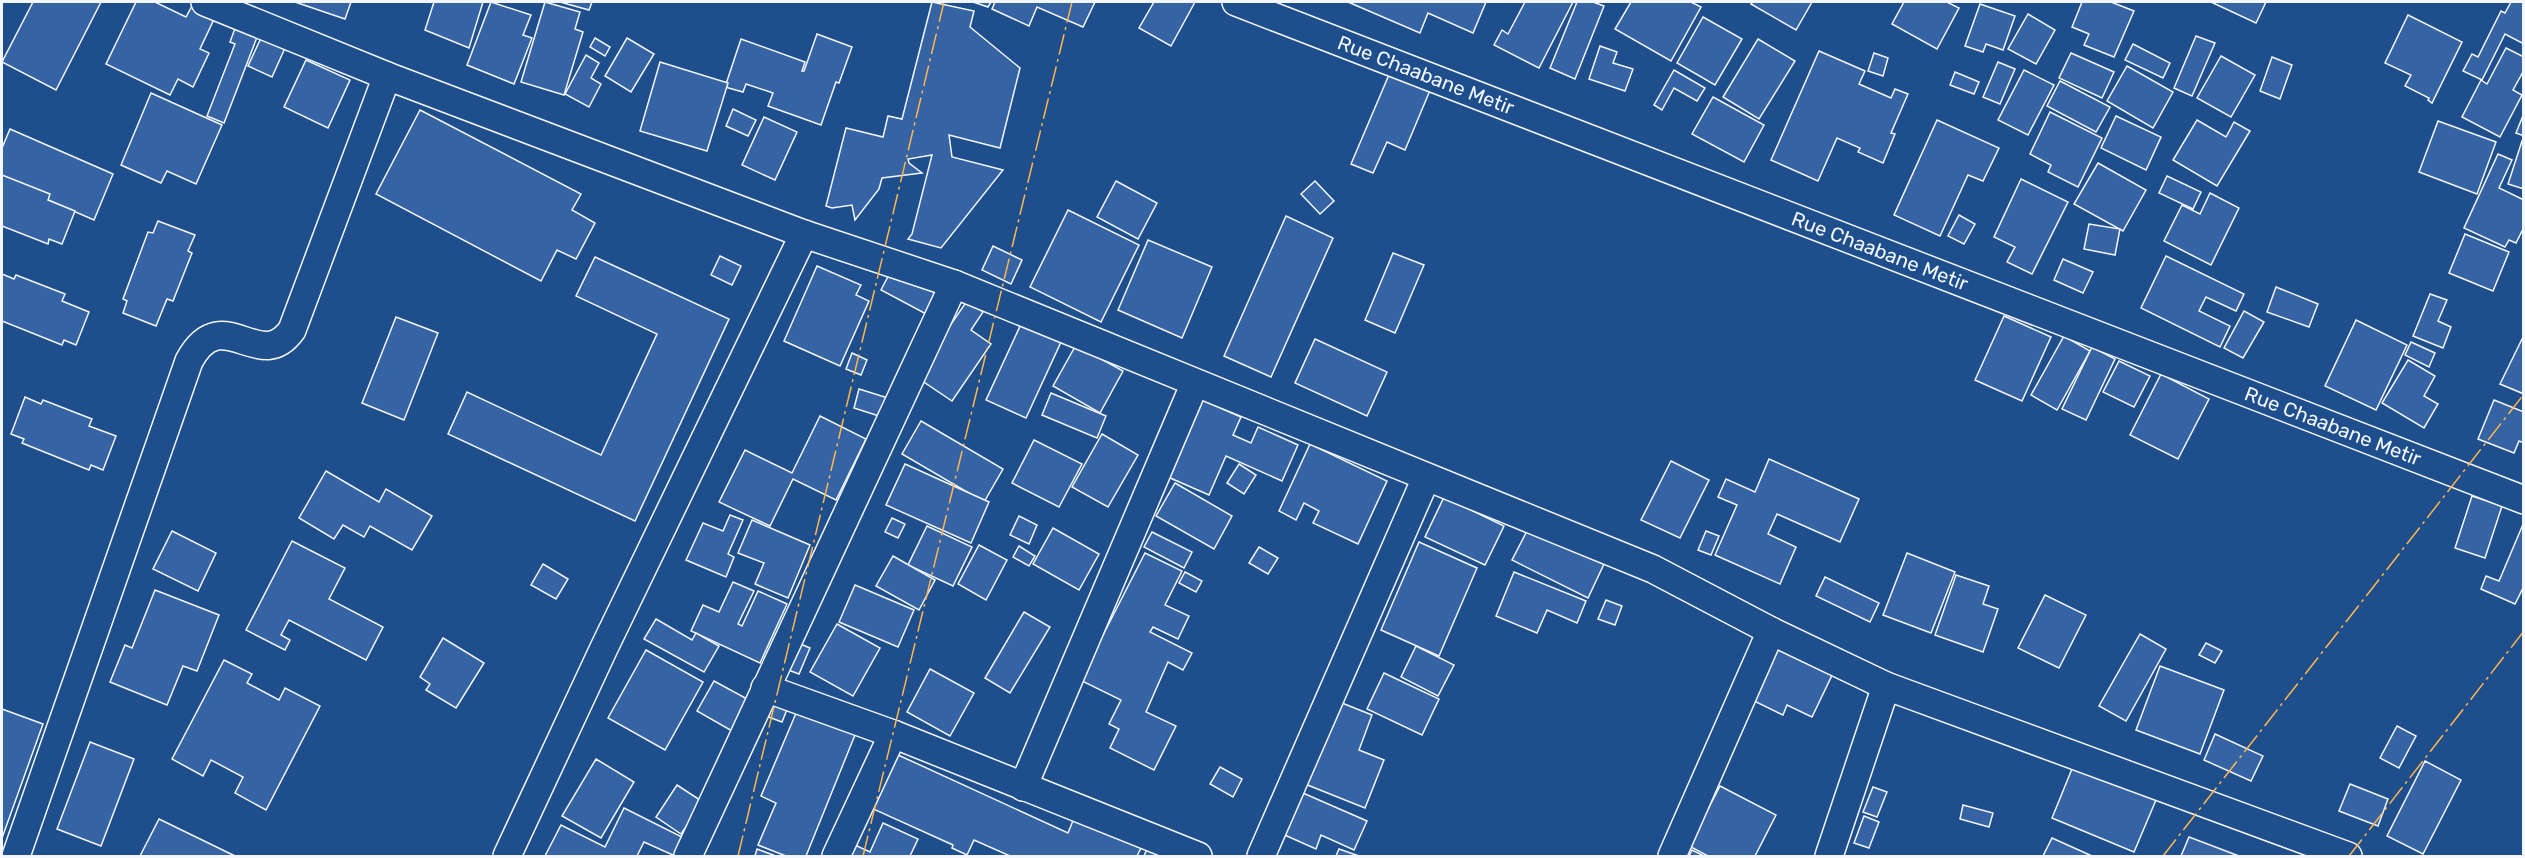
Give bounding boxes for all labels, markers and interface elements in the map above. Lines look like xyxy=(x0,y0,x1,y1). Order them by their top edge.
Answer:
street label: Rue Chaabane Metir xyxy=(1334,30,1518,120)
street label: Rue Chaabane Metir xyxy=(1788,206,1972,296)
street label: Rue Chaabane Metir xyxy=(2241,381,2425,471)

